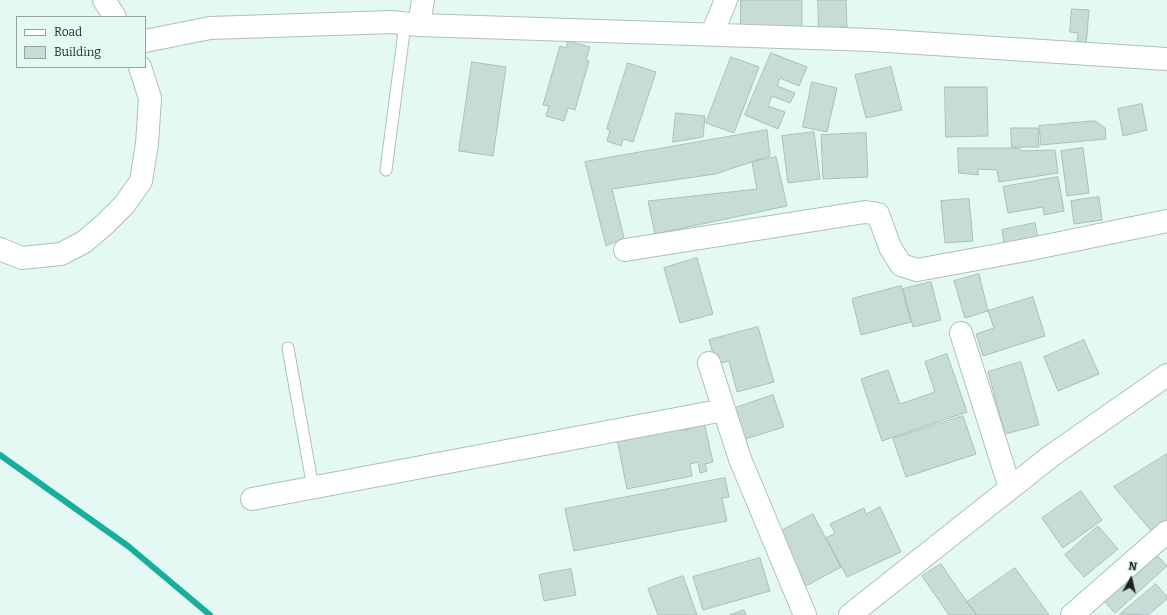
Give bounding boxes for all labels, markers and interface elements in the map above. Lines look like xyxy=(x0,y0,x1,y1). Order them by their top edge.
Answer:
legend xyxy=(16,16,146,68)
text: Road xyxy=(54,25,82,39)
text: Building xyxy=(54,45,101,59)
north arrow xyxy=(1111,559,1151,599)
text: N xyxy=(1128,560,1138,574)

